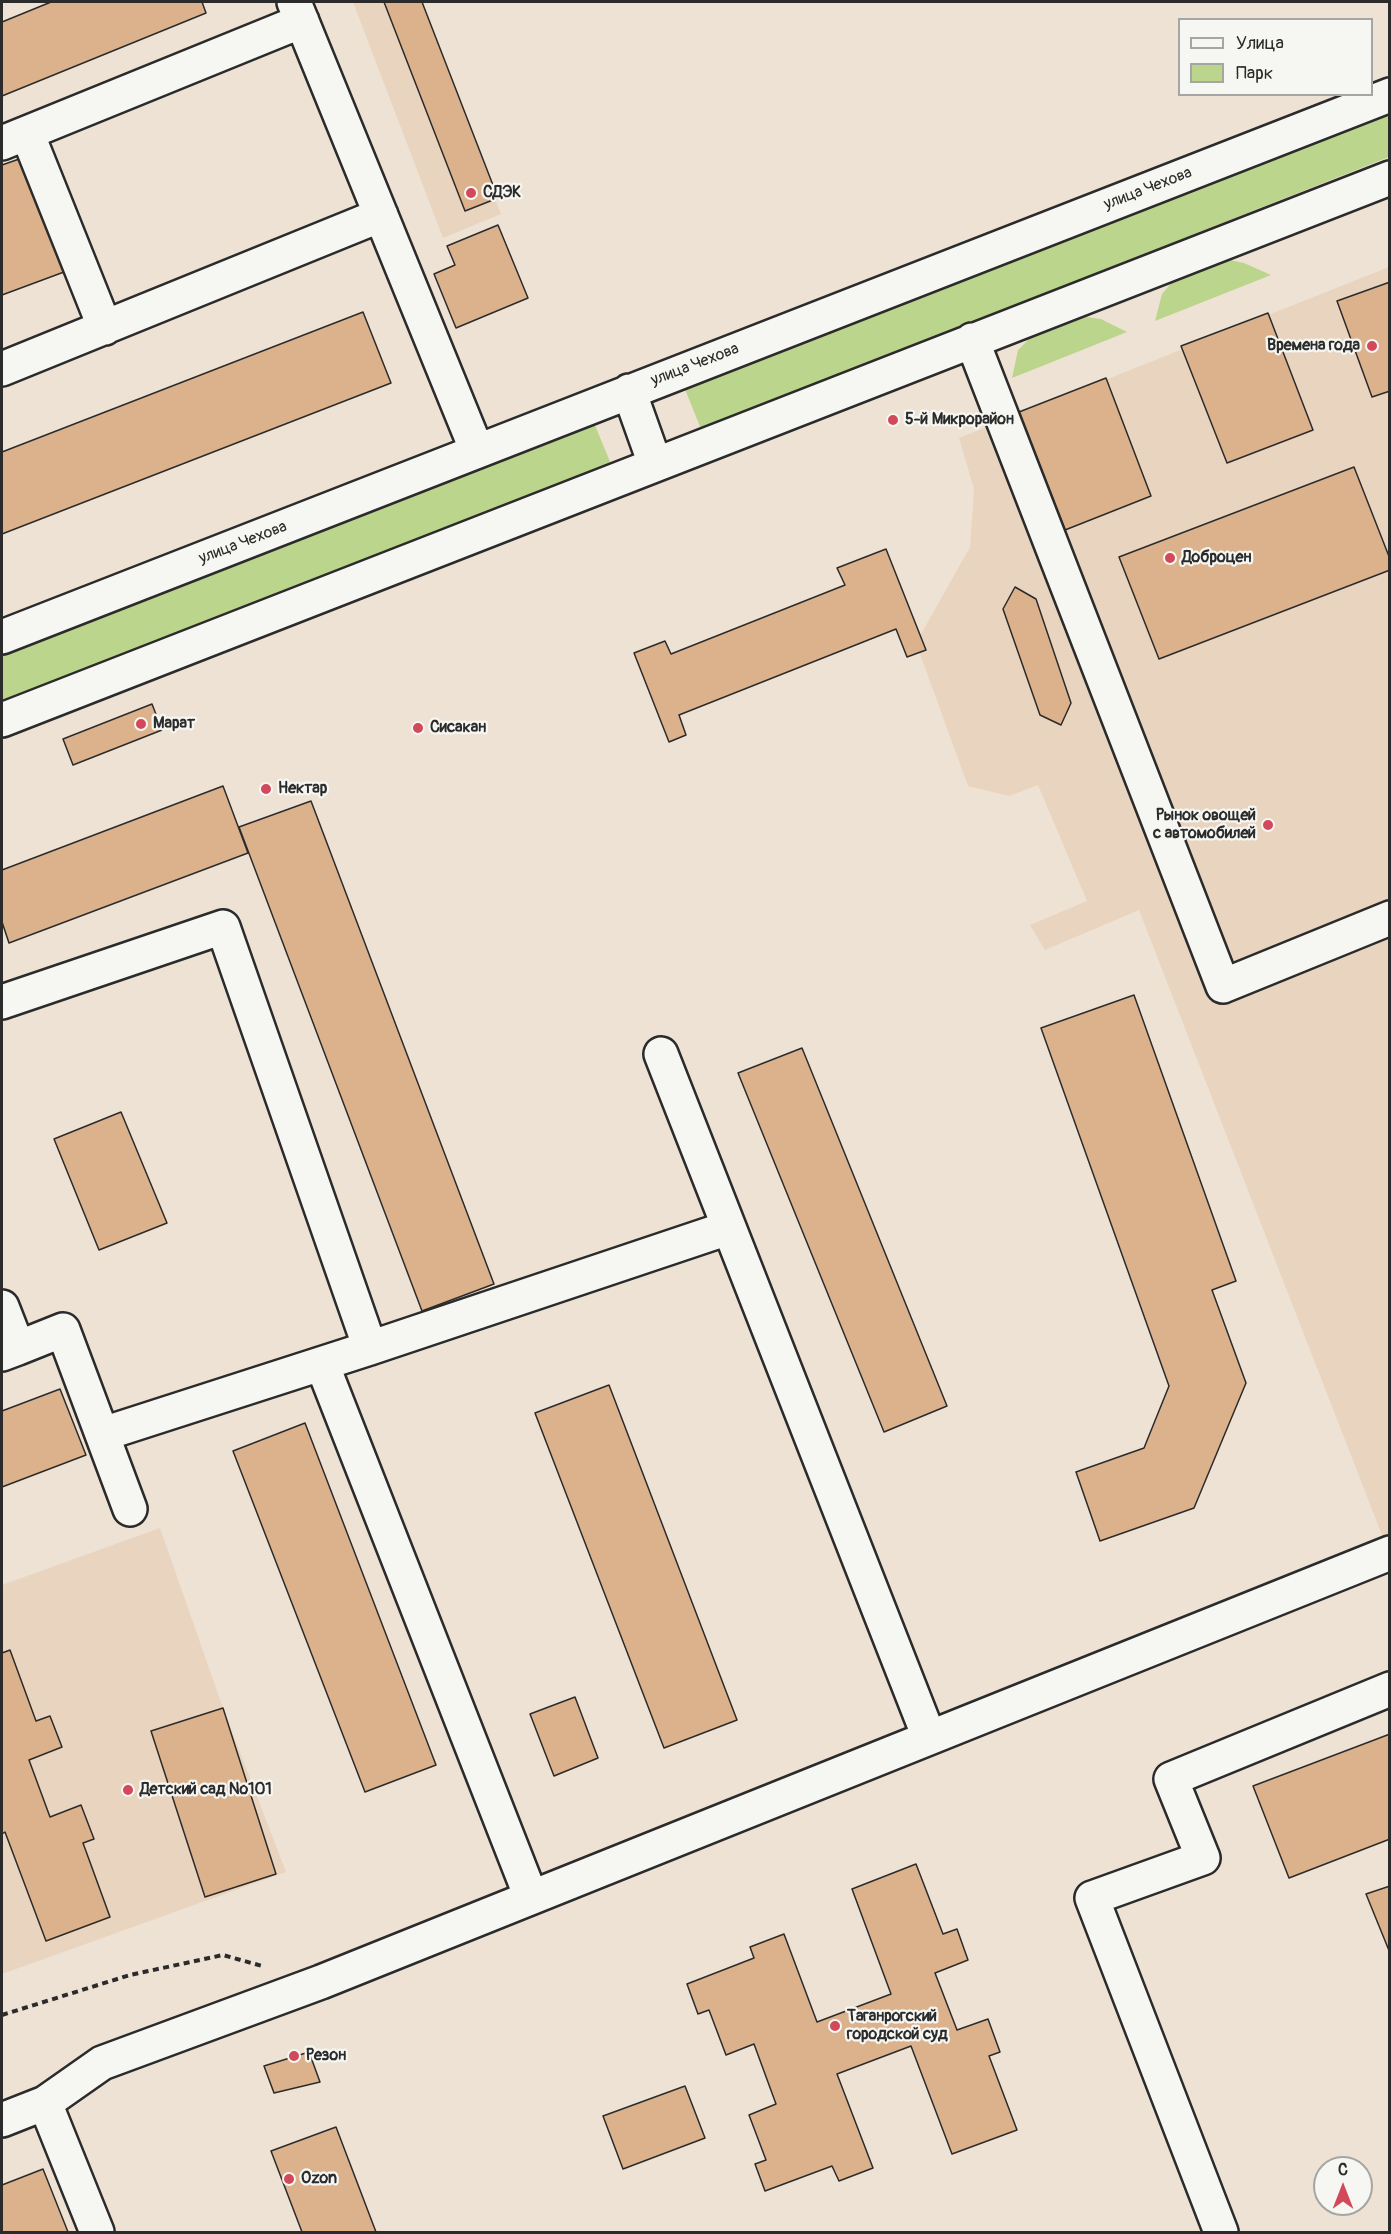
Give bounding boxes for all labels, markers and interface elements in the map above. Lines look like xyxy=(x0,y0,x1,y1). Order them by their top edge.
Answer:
legend xyxy=(1178,18,1373,96)
text: Улица xyxy=(1236,32,1284,55)
text: Парк xyxy=(1236,62,1273,85)
street label: улица Чехова xyxy=(1101,163,1195,215)
place label: СДЭК xyxy=(483,183,521,203)
marker: СДЭК xyxy=(464,186,478,200)
place label: Времена года xyxy=(1267,336,1360,356)
street label: улица Чехова xyxy=(648,339,742,391)
marker: Времена года xyxy=(1365,339,1379,353)
place label: 5-й Микрорайон xyxy=(905,410,1014,430)
marker: 5-й Микрорайон xyxy=(886,413,900,427)
street label: улица Чехова xyxy=(196,517,290,569)
place label: Доброцен xyxy=(1182,548,1251,568)
marker: Доброцен xyxy=(1163,551,1177,565)
place label: Марат xyxy=(153,714,195,734)
marker: Марат xyxy=(134,717,148,731)
place label: Сисакан xyxy=(430,718,486,738)
marker: Сисакан xyxy=(411,721,425,735)
place label: Нектар xyxy=(278,779,327,799)
marker: Нектар xyxy=(259,782,273,796)
place label: Рынок овощей с автомобилей xyxy=(1153,806,1256,844)
marker: Рынок овощей с автомобилей xyxy=(1261,818,1275,832)
place label: Детский сад №101 xyxy=(140,1780,272,1800)
marker: Детский сад №101 xyxy=(121,1783,135,1797)
place label: Таганрогский городской суд xyxy=(847,2007,947,2045)
marker: Таганрогский городской суд xyxy=(828,2019,842,2033)
place label: Резон xyxy=(306,2046,346,2066)
marker: Резон xyxy=(287,2049,301,2063)
north arrow xyxy=(1313,2156,1373,2216)
text: С xyxy=(1338,2160,1348,2180)
place label: Ozon xyxy=(301,2169,337,2189)
marker: Ozon xyxy=(282,2172,296,2186)

